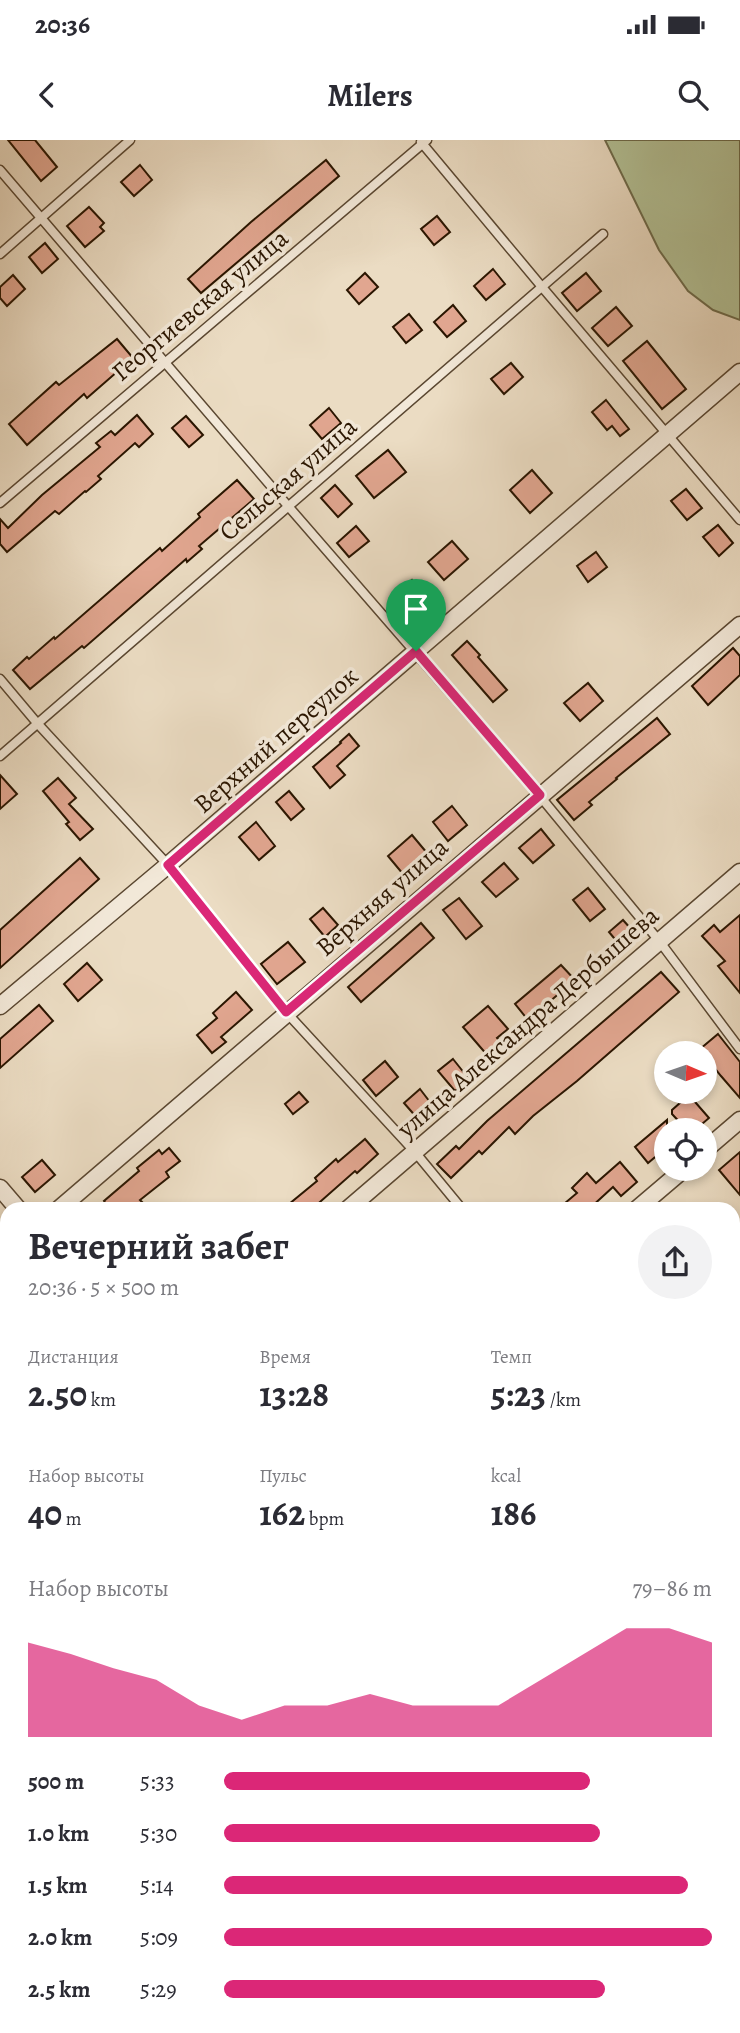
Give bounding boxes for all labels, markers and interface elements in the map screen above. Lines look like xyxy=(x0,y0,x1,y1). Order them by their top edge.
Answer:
text: 20:36 xyxy=(35,7,90,42)
text: Milers xyxy=(327,73,413,117)
icon: back xyxy=(28,76,66,114)
icon: search xyxy=(674,76,712,114)
street label: Георгиевская улица xyxy=(104,221,296,389)
street label: Сельская улица xyxy=(212,409,364,549)
pin xyxy=(386,579,446,651)
icon: arrive xyxy=(397,590,435,628)
street label: Верхний переулок xyxy=(186,659,366,821)
street label: Верхняя улица xyxy=(308,830,456,964)
street label: улица Александра Дербышева xyxy=(389,898,667,1146)
north arrow xyxy=(654,1041,718,1104)
map controls xyxy=(654,1041,717,1181)
button: locate xyxy=(654,1118,717,1181)
text: Вечерний забег xyxy=(28,1220,289,1272)
button: share xyxy=(638,1225,712,1299)
text: 20:36 · 5 × 500 m xyxy=(28,1272,179,1303)
text: Дистанция xyxy=(28,1344,119,1370)
text: Время xyxy=(259,1344,311,1370)
text: Темп xyxy=(491,1344,532,1370)
text: 2.50 xyxy=(28,1370,87,1418)
text: 13:28 xyxy=(259,1370,329,1418)
text: 5:23 xyxy=(491,1370,546,1418)
text: km xyxy=(87,1387,116,1413)
text: /km xyxy=(546,1387,581,1413)
text: Набор высоты xyxy=(28,1463,144,1489)
text: Пульс xyxy=(259,1463,307,1489)
text: kcal xyxy=(491,1463,521,1489)
text: 40 xyxy=(28,1489,62,1537)
text: 162 xyxy=(259,1489,305,1537)
text: 186 xyxy=(491,1489,536,1537)
text: m xyxy=(62,1506,82,1532)
text: bpm xyxy=(305,1506,344,1532)
text: Набор высоты xyxy=(28,1573,169,1604)
text: 79–86 m xyxy=(632,1573,712,1604)
text: 500 m xyxy=(28,1766,84,1797)
text: 5:33 xyxy=(140,1766,175,1797)
text: 1.0 km xyxy=(28,1818,89,1849)
text: 5:30 xyxy=(140,1818,177,1849)
text: 1.5 km xyxy=(28,1870,88,1901)
text: 5:14 xyxy=(140,1870,174,1901)
text: 2.0 km xyxy=(28,1922,92,1953)
text: 5:09 xyxy=(140,1922,178,1953)
text: 2.5 km xyxy=(28,1974,90,2005)
text: 5:29 xyxy=(140,1974,177,2005)

